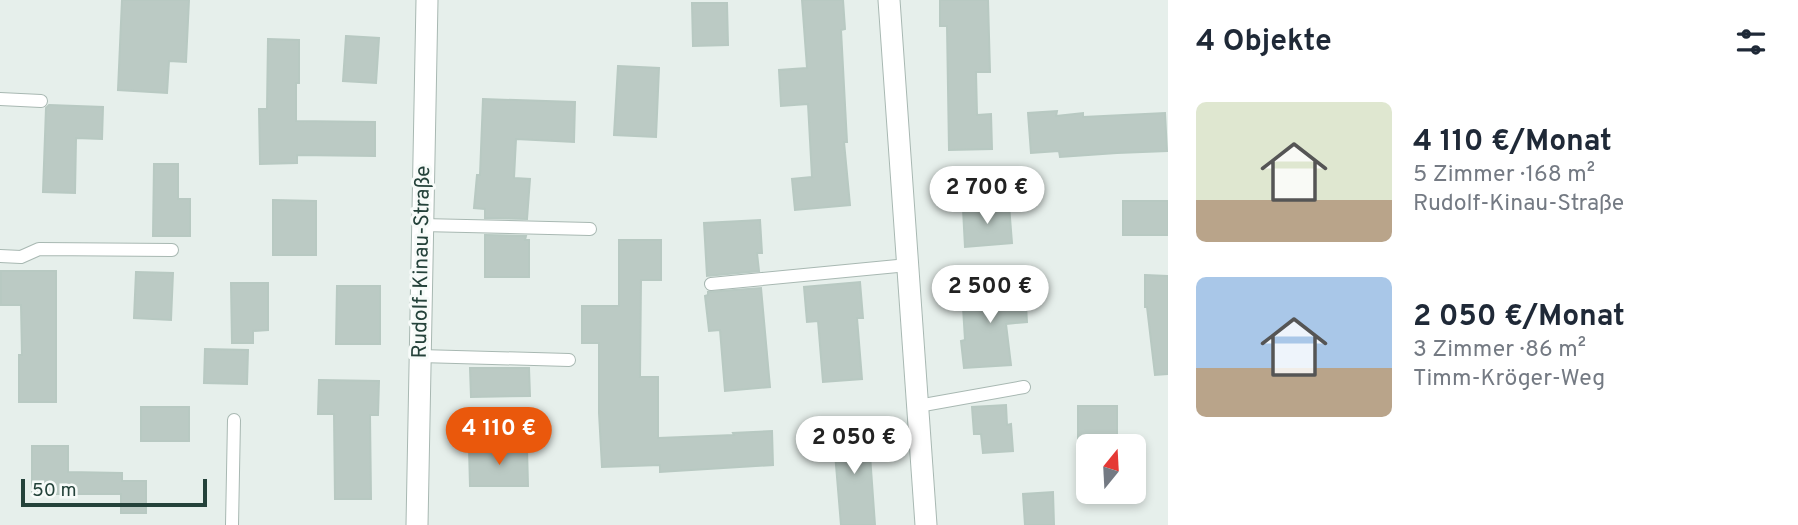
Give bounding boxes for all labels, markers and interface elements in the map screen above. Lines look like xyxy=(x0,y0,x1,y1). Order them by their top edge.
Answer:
icon: filters xyxy=(1732,23,1770,61)
text: 4 Objekte xyxy=(1196,24,1332,61)
text: 4 110 €/Monat xyxy=(1413,124,1612,161)
icon: home xyxy=(1252,130,1336,214)
text: 5 Zimmer · 168 m² xyxy=(1413,161,1595,190)
street label: Rudolf-Kinau-Straße xyxy=(407,165,437,359)
pin: 2 700 € xyxy=(922,166,1052,226)
text: 2 700 € xyxy=(946,174,1028,203)
text: Rudolf-Kinau-Straße xyxy=(1413,190,1624,219)
pin: 2 500 € xyxy=(925,266,1055,325)
text: 2 500 € xyxy=(948,273,1032,302)
text: 2 050 €/Monat xyxy=(1413,299,1625,336)
icon: home xyxy=(1252,305,1336,389)
text: 3 Zimmer · 86 m² xyxy=(1413,336,1586,365)
text: Timm-Kröger-Weg xyxy=(1413,365,1605,394)
pin: 4 110 € xyxy=(434,407,564,467)
text: 4 110 € xyxy=(462,415,536,444)
pin: 2 050 € xyxy=(789,416,919,476)
text: 2 050 € xyxy=(812,424,896,453)
north arrow xyxy=(1076,434,1146,504)
map controls xyxy=(1076,434,1146,504)
scale bar xyxy=(21,476,206,508)
text: 50 m xyxy=(32,479,77,503)

